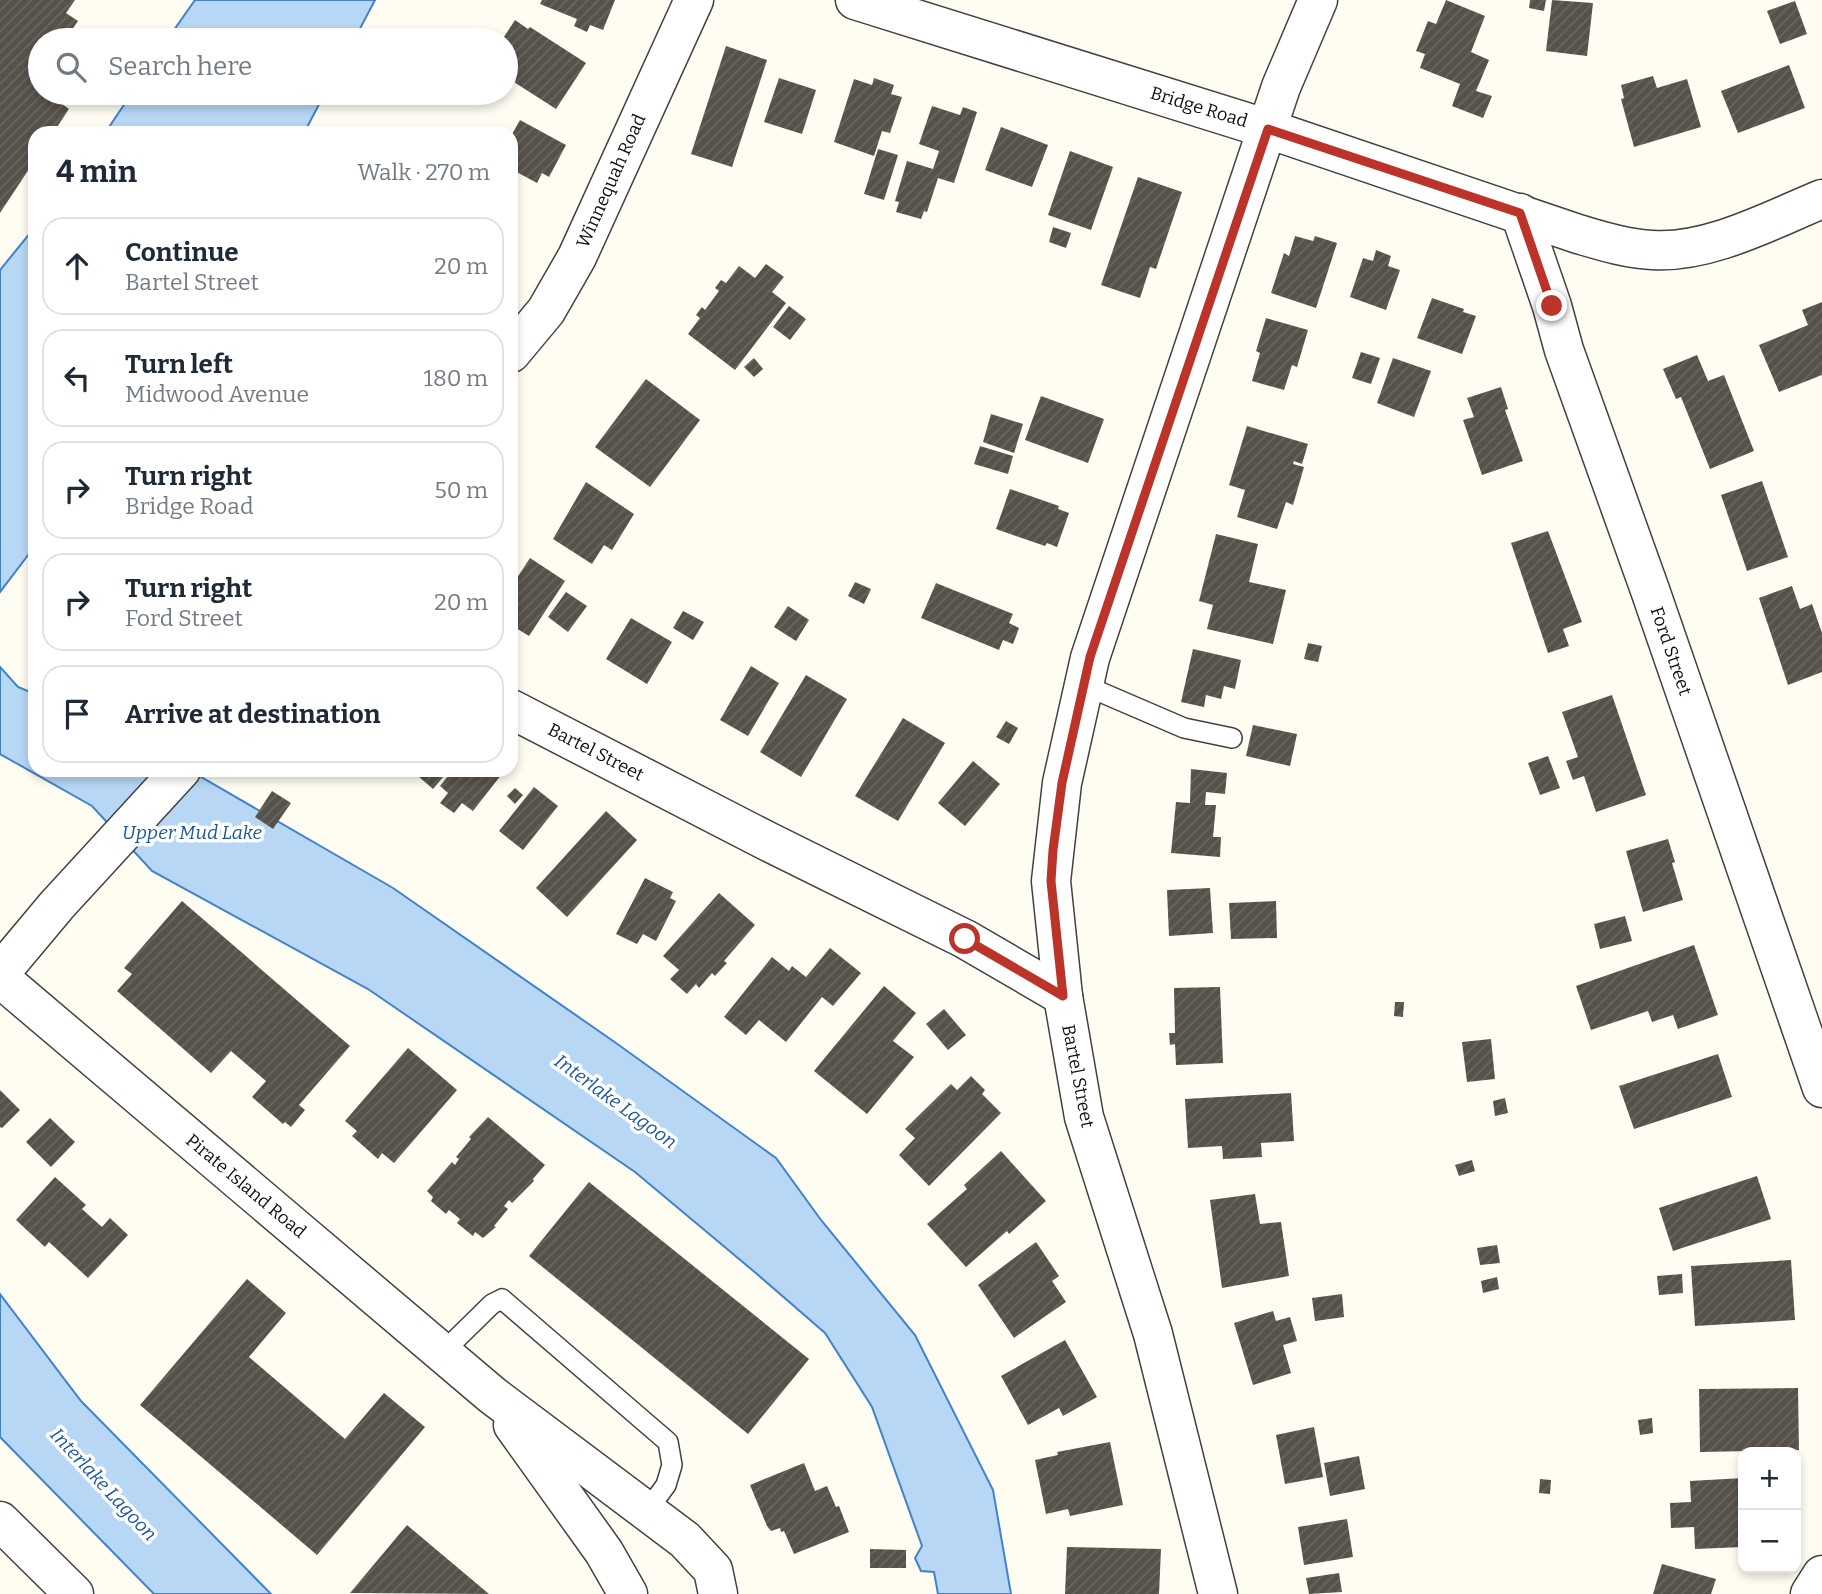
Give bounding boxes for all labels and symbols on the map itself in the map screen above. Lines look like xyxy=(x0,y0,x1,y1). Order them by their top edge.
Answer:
street label: Bridge Road xyxy=(1148,82,1251,132)
street label: Winnequah Road xyxy=(572,110,650,251)
route end xyxy=(1536,290,1567,321)
street label: Ford Street xyxy=(1646,604,1697,699)
street label: Bartel Street xyxy=(544,718,648,786)
water label: Upper Mud Lake xyxy=(122,821,263,844)
route start xyxy=(949,923,980,954)
street label: Bartel Street xyxy=(1057,1023,1099,1130)
water label: Interlake Lagoon xyxy=(550,1049,681,1153)
street label: Pirate Island Road xyxy=(181,1129,311,1243)
water label: Interlake Lagoon xyxy=(46,1423,162,1545)

